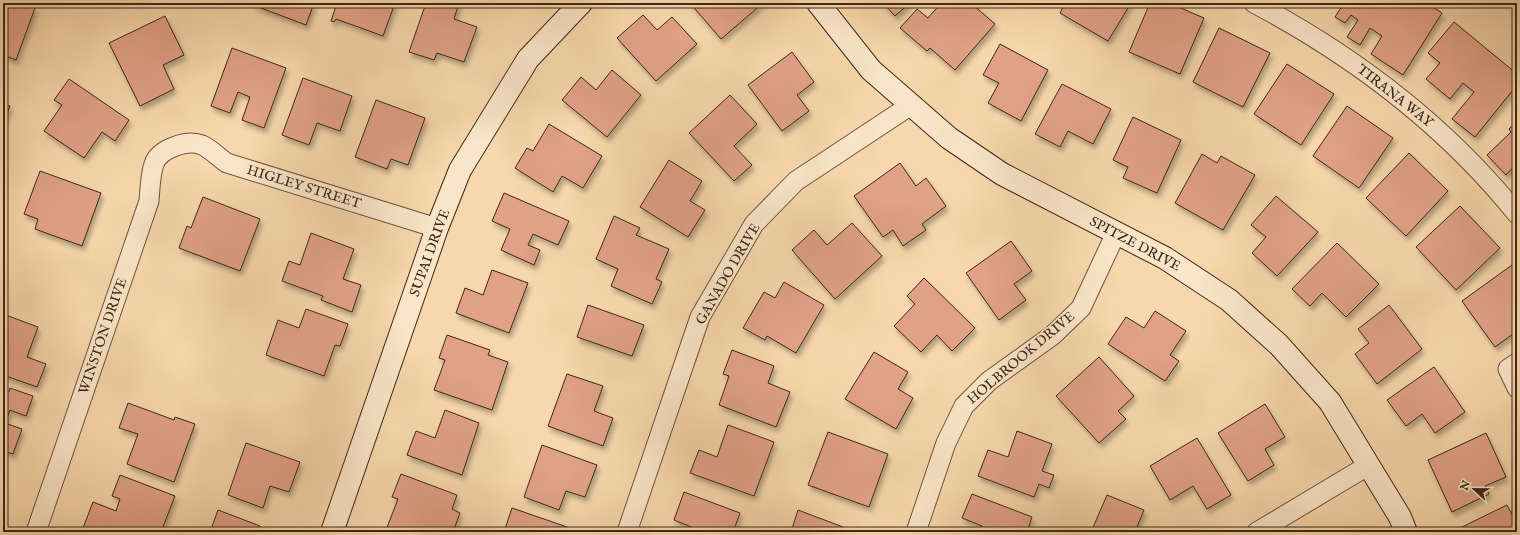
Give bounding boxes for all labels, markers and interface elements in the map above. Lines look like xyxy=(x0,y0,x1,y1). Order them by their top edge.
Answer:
street label: TIRANA WAY xyxy=(1353,61,1438,132)
street label: HIGLEY STREET xyxy=(245,161,364,213)
street label: SUPAI DRIVE xyxy=(406,207,454,299)
street label: SPITZE DRIVE xyxy=(1086,212,1184,276)
street label: GANADO DRIVE xyxy=(692,220,764,328)
street label: WINSTON DRIVE xyxy=(75,275,131,397)
street label: HOLBROOK DRIVE xyxy=(963,307,1079,408)
north arrow xyxy=(1454,469,1494,509)
text: N xyxy=(1457,478,1474,494)

